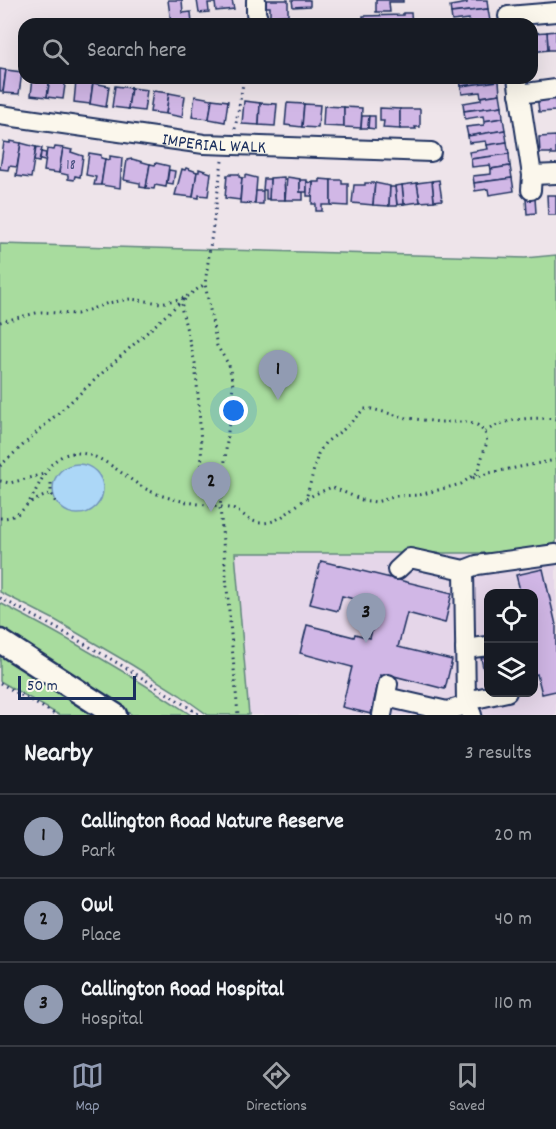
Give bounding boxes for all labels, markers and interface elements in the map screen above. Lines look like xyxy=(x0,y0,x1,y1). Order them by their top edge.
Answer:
search box xyxy=(18,18,538,84)
icon: search xyxy=(39,35,72,68)
text: Search here xyxy=(87,36,186,67)
street label: IMPERIAL WALK xyxy=(160,128,266,161)
house number: 18 xyxy=(66,155,76,177)
pin: 1 xyxy=(258,350,298,400)
your location xyxy=(219,396,248,425)
pin: 2 xyxy=(192,462,230,512)
map controls xyxy=(484,589,538,697)
button: locate xyxy=(484,589,538,643)
pin: 3 xyxy=(346,594,386,643)
button: layers xyxy=(484,643,538,697)
scale bar xyxy=(18,673,136,700)
text: 50 m xyxy=(27,675,58,698)
text: Nearby xyxy=(24,736,92,773)
text: 3 results xyxy=(465,740,532,768)
text: Callington Road Nature Reserve xyxy=(81,807,344,838)
text: 1 xyxy=(41,822,46,850)
text: 20 m xyxy=(494,822,532,850)
text: Park xyxy=(81,838,115,866)
text: Owl xyxy=(81,891,113,922)
text: 2 xyxy=(39,906,48,934)
text: 40 m xyxy=(494,906,532,934)
text: Place xyxy=(81,922,121,950)
text: Callington Road Hospital xyxy=(81,975,284,1006)
text: 3 xyxy=(39,990,48,1018)
text: 110 m xyxy=(494,990,532,1018)
text: Hospital xyxy=(81,1006,143,1034)
tab: Map xyxy=(71,1059,104,1118)
tab: Directions xyxy=(246,1059,307,1118)
tab: Saved xyxy=(449,1059,485,1118)

